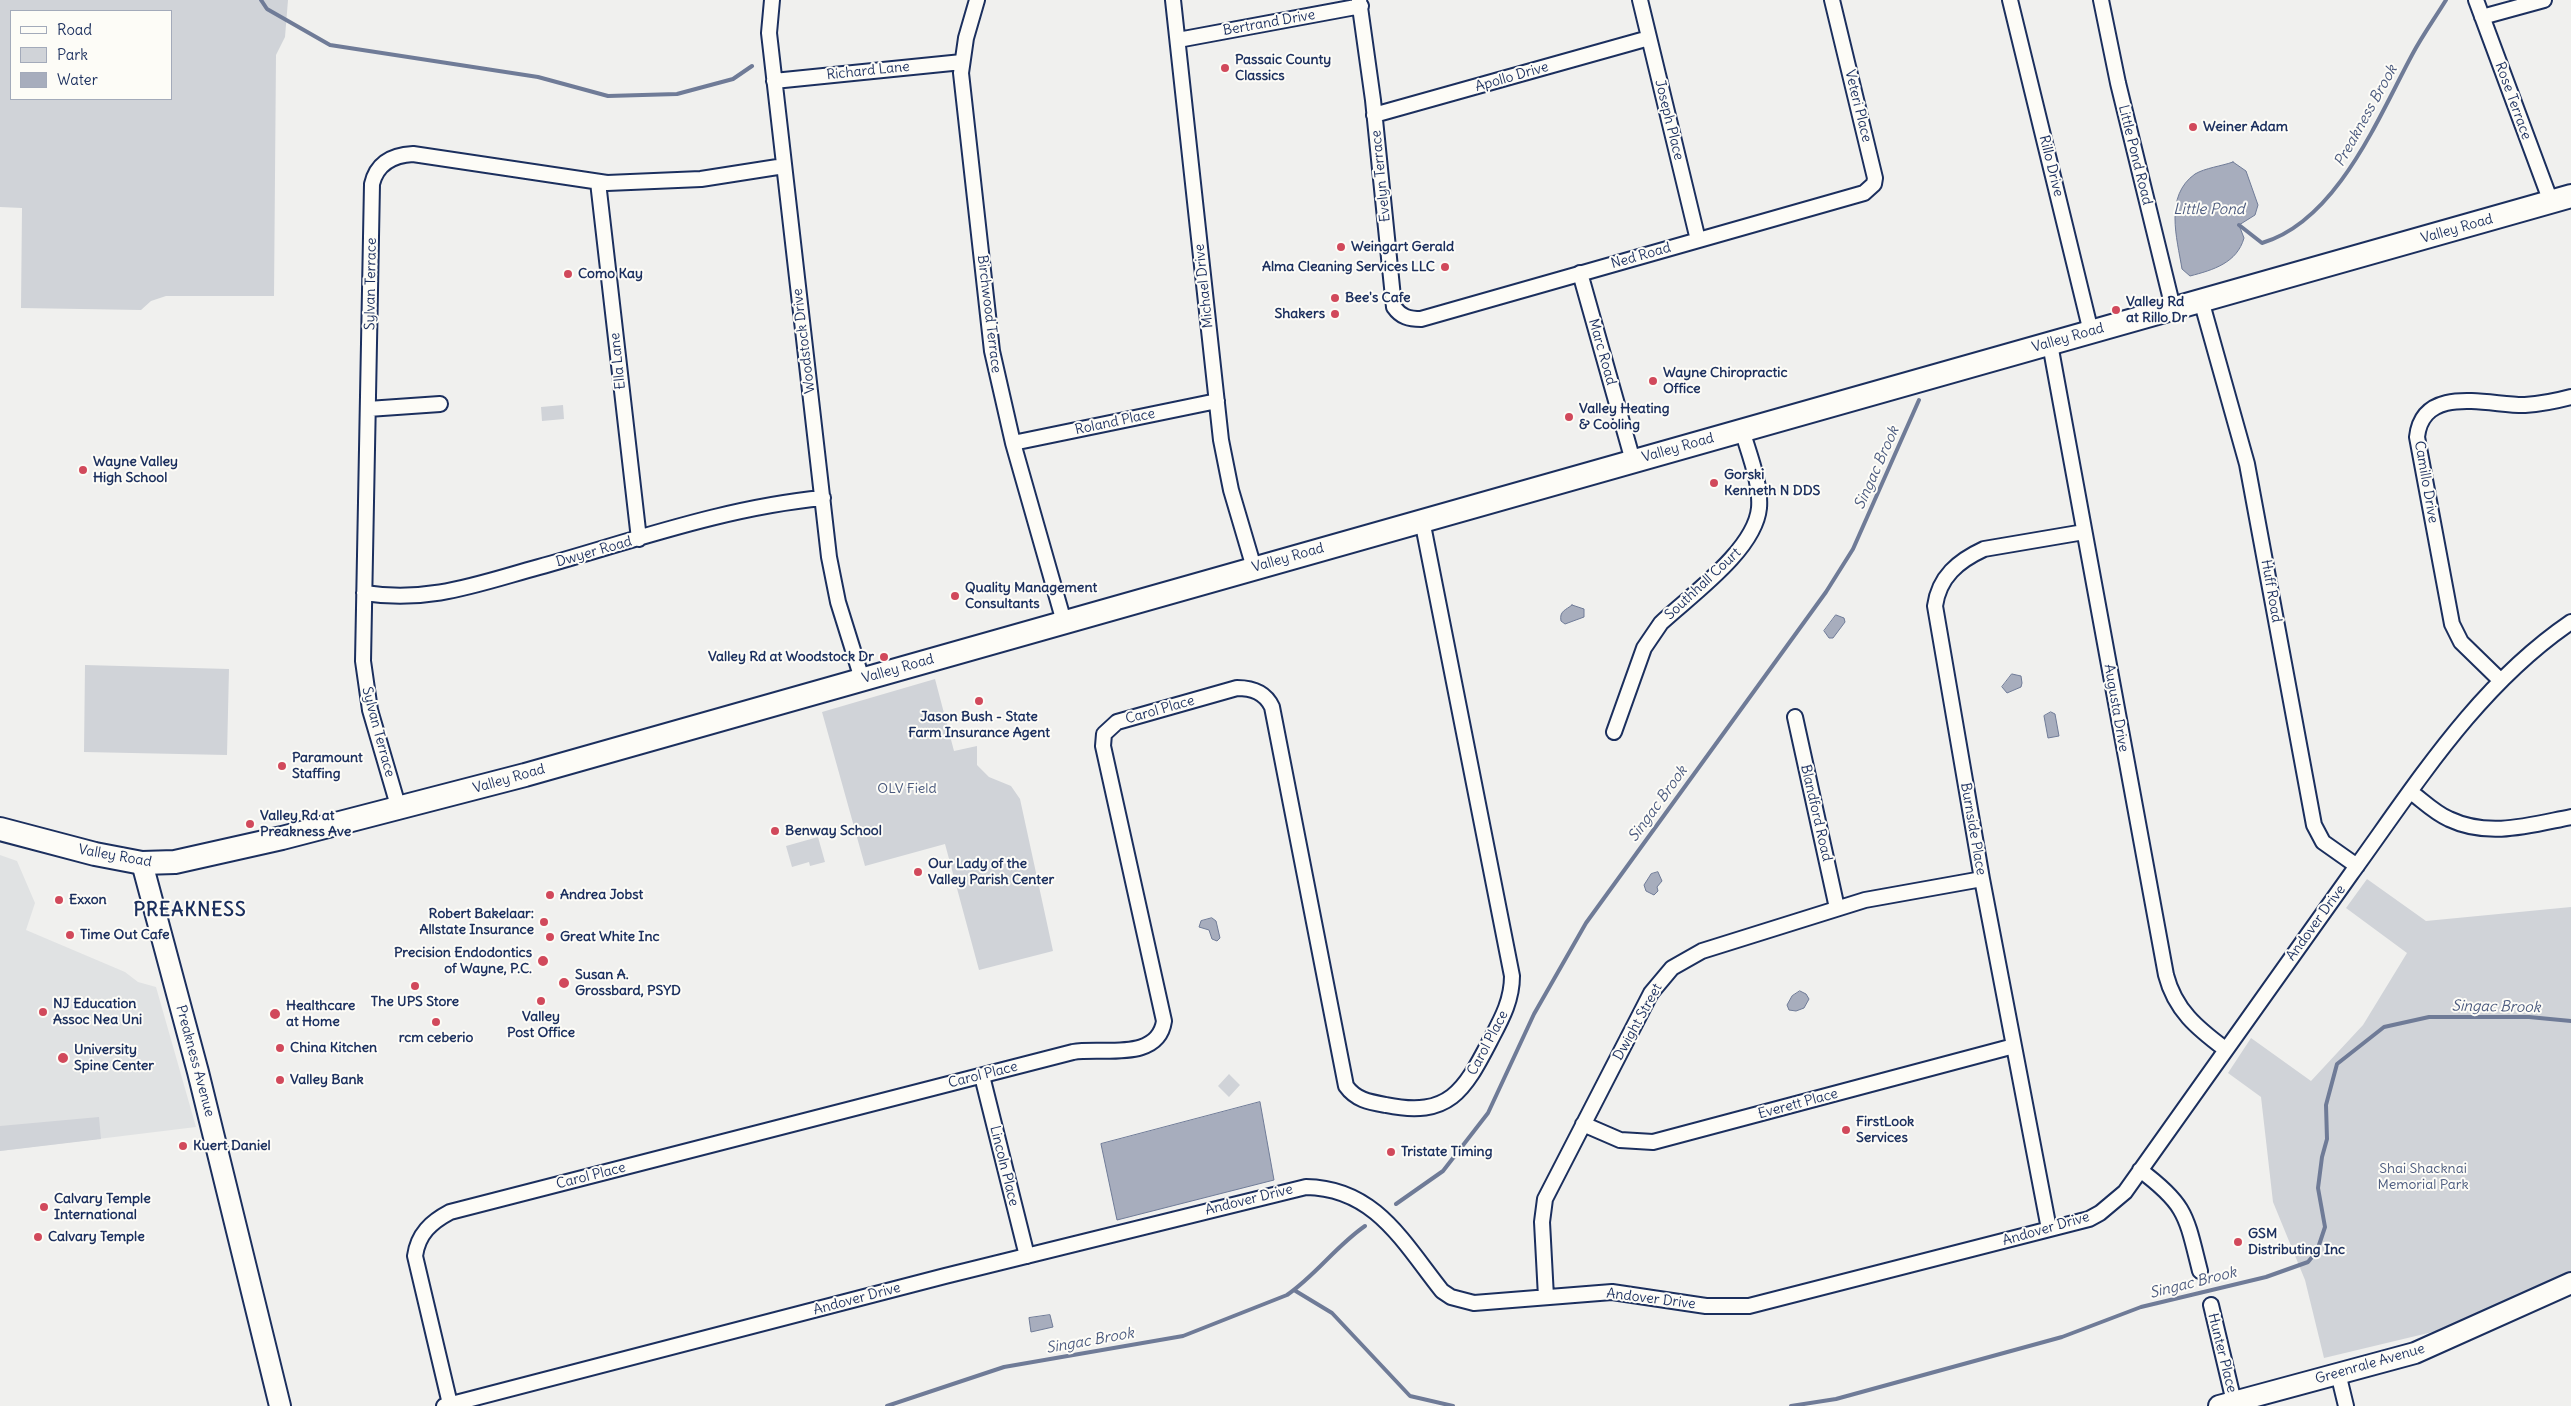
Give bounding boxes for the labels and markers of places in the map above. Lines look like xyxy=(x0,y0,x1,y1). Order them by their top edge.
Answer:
place label: Passaic County Classics xyxy=(1235,52,1331,84)
marker: Passaic County Classics xyxy=(1219,62,1231,74)
place label: Weiner Adam xyxy=(2203,119,2288,135)
marker: Weiner Adam xyxy=(2187,121,2199,133)
place label: Weingart Gerald xyxy=(1351,239,1454,255)
marker: Weingart Gerald xyxy=(1335,241,1347,253)
place label: Alma Cleaning Services LLC xyxy=(1262,259,1435,275)
marker: Alma Cleaning Services LLC xyxy=(1439,261,1451,273)
place label: Como Kay xyxy=(578,266,643,282)
marker: Como Kay xyxy=(562,268,574,280)
place label: Bee's Cafe xyxy=(1345,290,1410,306)
marker: Bee's Cafe xyxy=(1329,292,1341,304)
place label: Valley Rd at Rillo Dr xyxy=(2126,294,2187,326)
marker: Valley Rd at Rillo Dr xyxy=(2110,304,2122,316)
place label: Shakers xyxy=(1274,306,1325,322)
marker: Shakers xyxy=(1329,308,1341,320)
place label: Wayne Chiropractic Office xyxy=(1663,365,1788,398)
marker: Wayne Chiropractic Office xyxy=(1647,375,1659,387)
place label: Valley Heating & Cooling xyxy=(1579,401,1670,434)
marker: Valley Heating & Cooling xyxy=(1563,411,1575,423)
place label: Wayne Valley High School xyxy=(93,454,178,487)
marker: Wayne Valley High School xyxy=(77,464,89,476)
place label: Gorski Kenneth N DDS xyxy=(1724,467,1820,500)
marker: Gorski Kenneth N DDS xyxy=(1708,477,1720,489)
place label: Quality Management Consultants xyxy=(965,580,1097,612)
marker: Quality Management Consultants xyxy=(949,590,961,602)
place label: Valley Rd at Woodstock Dr xyxy=(708,649,874,665)
marker: Valley Rd at Woodstock Dr xyxy=(878,651,890,663)
marker: Jason Bush - State Farm Insurance Agent xyxy=(973,695,985,707)
place label: Jason Bush - State Farm Insurance Agent xyxy=(908,709,1050,742)
place label: Paramount Staffing xyxy=(292,750,363,782)
marker: Paramount Staffing xyxy=(276,760,288,772)
place label: Valley Rd at Preakness Ave xyxy=(260,808,351,840)
marker: Valley Rd at Preakness Ave xyxy=(244,818,256,830)
place label: Benway School xyxy=(785,823,882,839)
marker: Benway School xyxy=(769,825,781,837)
place label: Our Lady of the Valley Parish Center xyxy=(928,856,1054,889)
marker: Our Lady of the Valley Parish Center xyxy=(912,866,924,878)
place label: Andrea Jobst xyxy=(560,887,643,903)
marker: Andrea Jobst xyxy=(544,889,556,901)
place label: Exxon xyxy=(69,892,107,908)
marker: Exxon xyxy=(53,894,65,906)
place label: Robert Bakelaar: Allstate Insurance xyxy=(419,906,534,939)
marker: Robert Bakelaar: Allstate Insurance xyxy=(538,916,550,928)
place label: Time Out Cafe xyxy=(80,927,170,943)
marker: Time Out Cafe xyxy=(64,929,76,941)
place label: Great White Inc xyxy=(560,929,660,945)
marker: Great White Inc xyxy=(544,931,556,943)
place label: Precision Endodontics of Wayne, P.C. xyxy=(394,945,532,978)
marker: Precision Endodontics of Wayne, P.C. xyxy=(536,954,550,968)
place label: Susan A. Grossbard, PSYD xyxy=(575,967,681,1000)
marker: Susan A. Grossbard, PSYD xyxy=(557,976,571,990)
marker: The UPS Store xyxy=(409,980,421,992)
place label: The UPS Store xyxy=(371,994,459,1010)
marker: Valley Post Office xyxy=(535,995,547,1007)
place label: NJ Education Assoc Nea Uni xyxy=(53,996,142,1028)
place label: Healthcare at Home xyxy=(286,998,355,1030)
marker: NJ Education Assoc Nea Uni xyxy=(37,1006,49,1018)
marker: Healthcare at Home xyxy=(268,1007,282,1021)
place label: Valley Post Office xyxy=(507,1009,575,1042)
marker: rcm ceberio xyxy=(430,1016,442,1028)
place label: rcm ceberio xyxy=(399,1030,473,1046)
place label: China Kitchen xyxy=(290,1040,377,1056)
place label: University Spine Center xyxy=(74,1042,154,1074)
marker: China Kitchen xyxy=(274,1042,286,1054)
marker: University Spine Center xyxy=(56,1051,70,1065)
place label: Valley Bank xyxy=(290,1072,364,1088)
marker: Valley Bank xyxy=(274,1074,286,1086)
place label: FirstLook Services xyxy=(1856,1114,1914,1146)
marker: FirstLook Services xyxy=(1840,1124,1852,1136)
place label: Kuert Daniel xyxy=(193,1138,271,1154)
marker: Kuert Daniel xyxy=(177,1140,189,1152)
place label: Tristate Timing xyxy=(1401,1144,1493,1160)
marker: Tristate Timing xyxy=(1385,1146,1397,1158)
place label: Calvary Temple International xyxy=(54,1191,151,1224)
marker: Calvary Temple International xyxy=(38,1201,50,1213)
place label: GSM Distributing Inc xyxy=(2248,1226,2345,1258)
place label: Calvary Temple xyxy=(48,1229,145,1245)
marker: Calvary Temple xyxy=(32,1231,44,1243)
marker: GSM Distributing Inc xyxy=(2232,1236,2244,1248)

